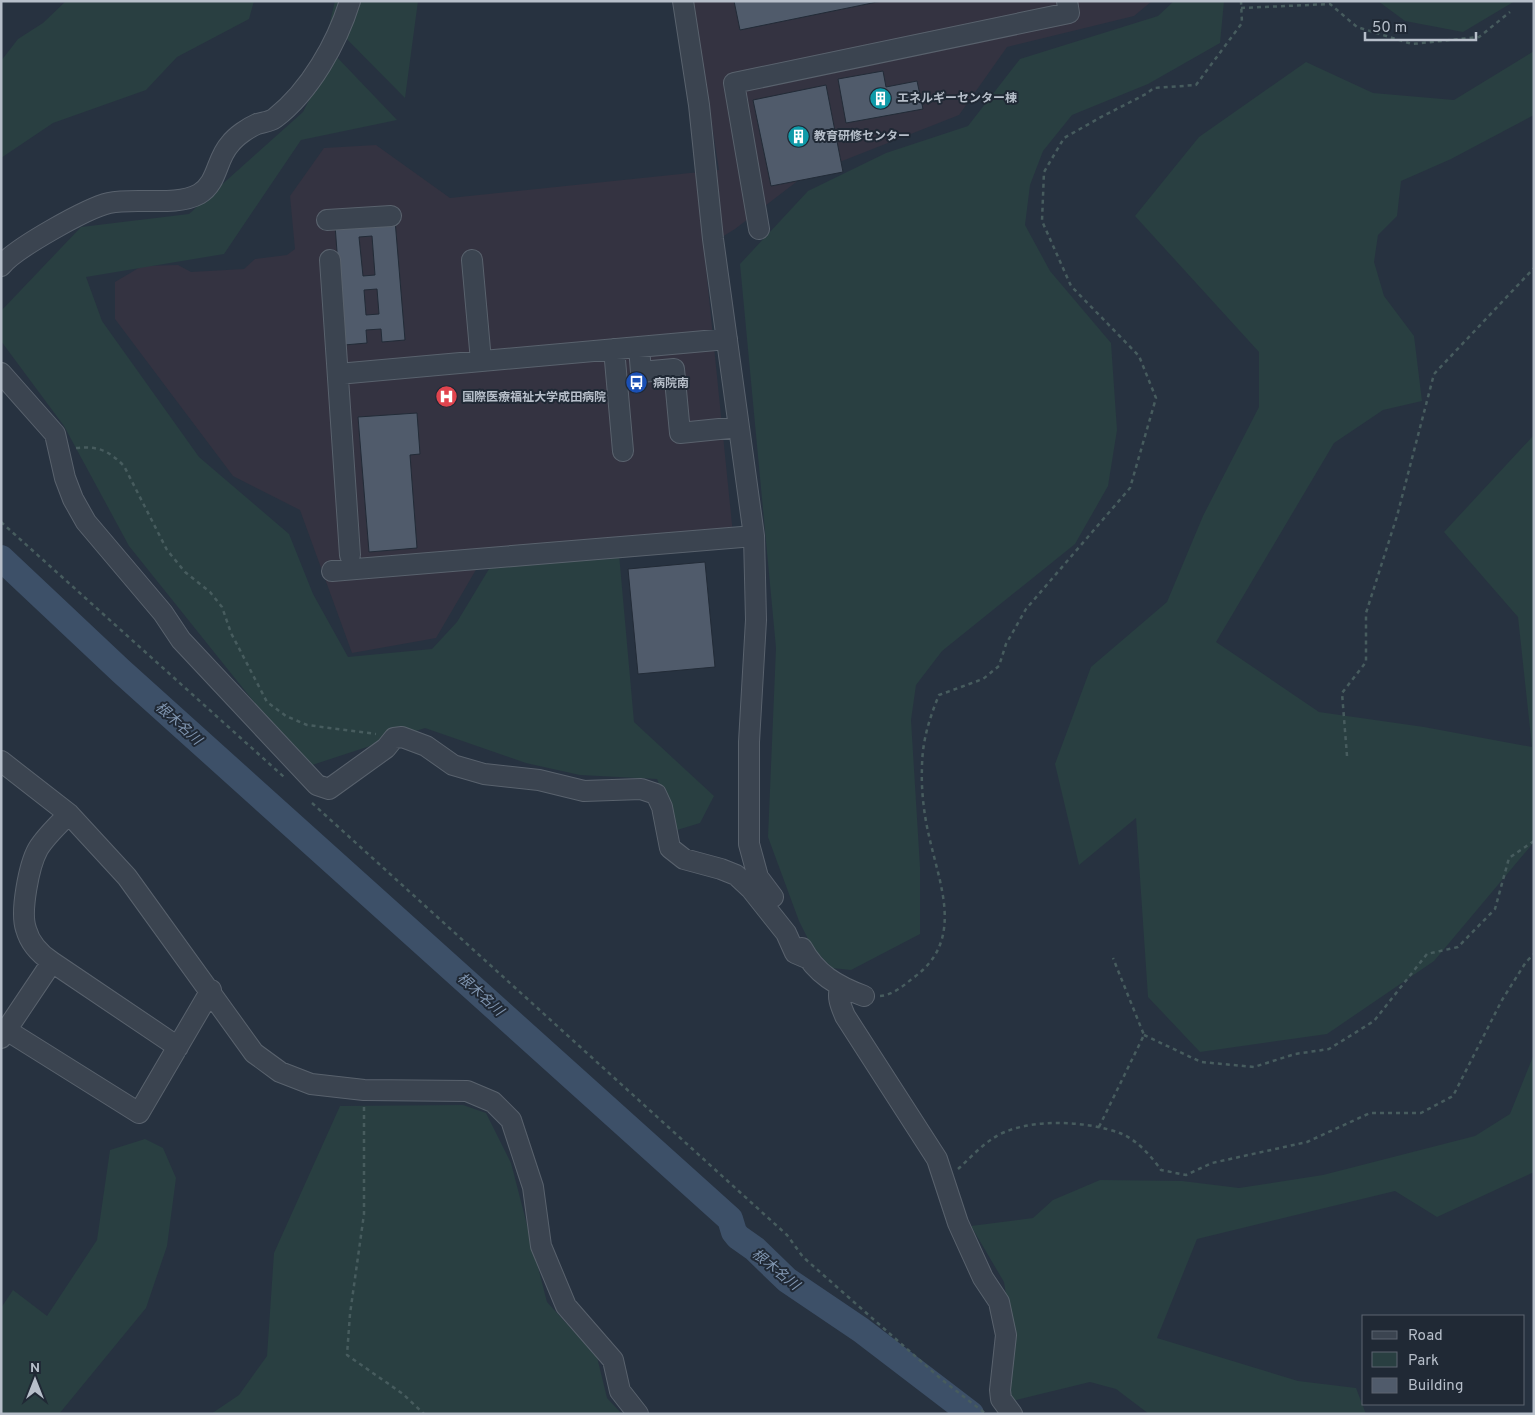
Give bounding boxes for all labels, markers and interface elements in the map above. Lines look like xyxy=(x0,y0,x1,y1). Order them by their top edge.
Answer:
scale bar xyxy=(1365,10,1476,42)
text: 50 m xyxy=(1372,19,1407,38)
building icon: エネルギーセンター棟 xyxy=(869,86,893,110)
place label: エネルギーセンター棟 xyxy=(897,91,1017,107)
building icon: 教育研修センター xyxy=(786,124,810,148)
place label: 教育研修センター xyxy=(814,129,910,145)
bus stop icon: 病院南 xyxy=(625,371,649,395)
place label: 病院南 xyxy=(653,376,689,392)
hospital icon: 国際医療福祉大学成田病院 xyxy=(434,385,458,409)
place label: 国際医療福祉大学成田病院 xyxy=(462,390,606,406)
water label: 根木名川 xyxy=(152,699,206,751)
water label: 根木名川 xyxy=(454,970,508,1022)
water label: 根木名川 xyxy=(748,1246,804,1296)
legend xyxy=(1362,1315,1525,1405)
text: Road xyxy=(1408,1327,1443,1346)
text: Park xyxy=(1408,1352,1439,1371)
north arrow xyxy=(10,1355,60,1405)
text: N xyxy=(30,1360,40,1377)
text: Building xyxy=(1408,1377,1463,1396)

